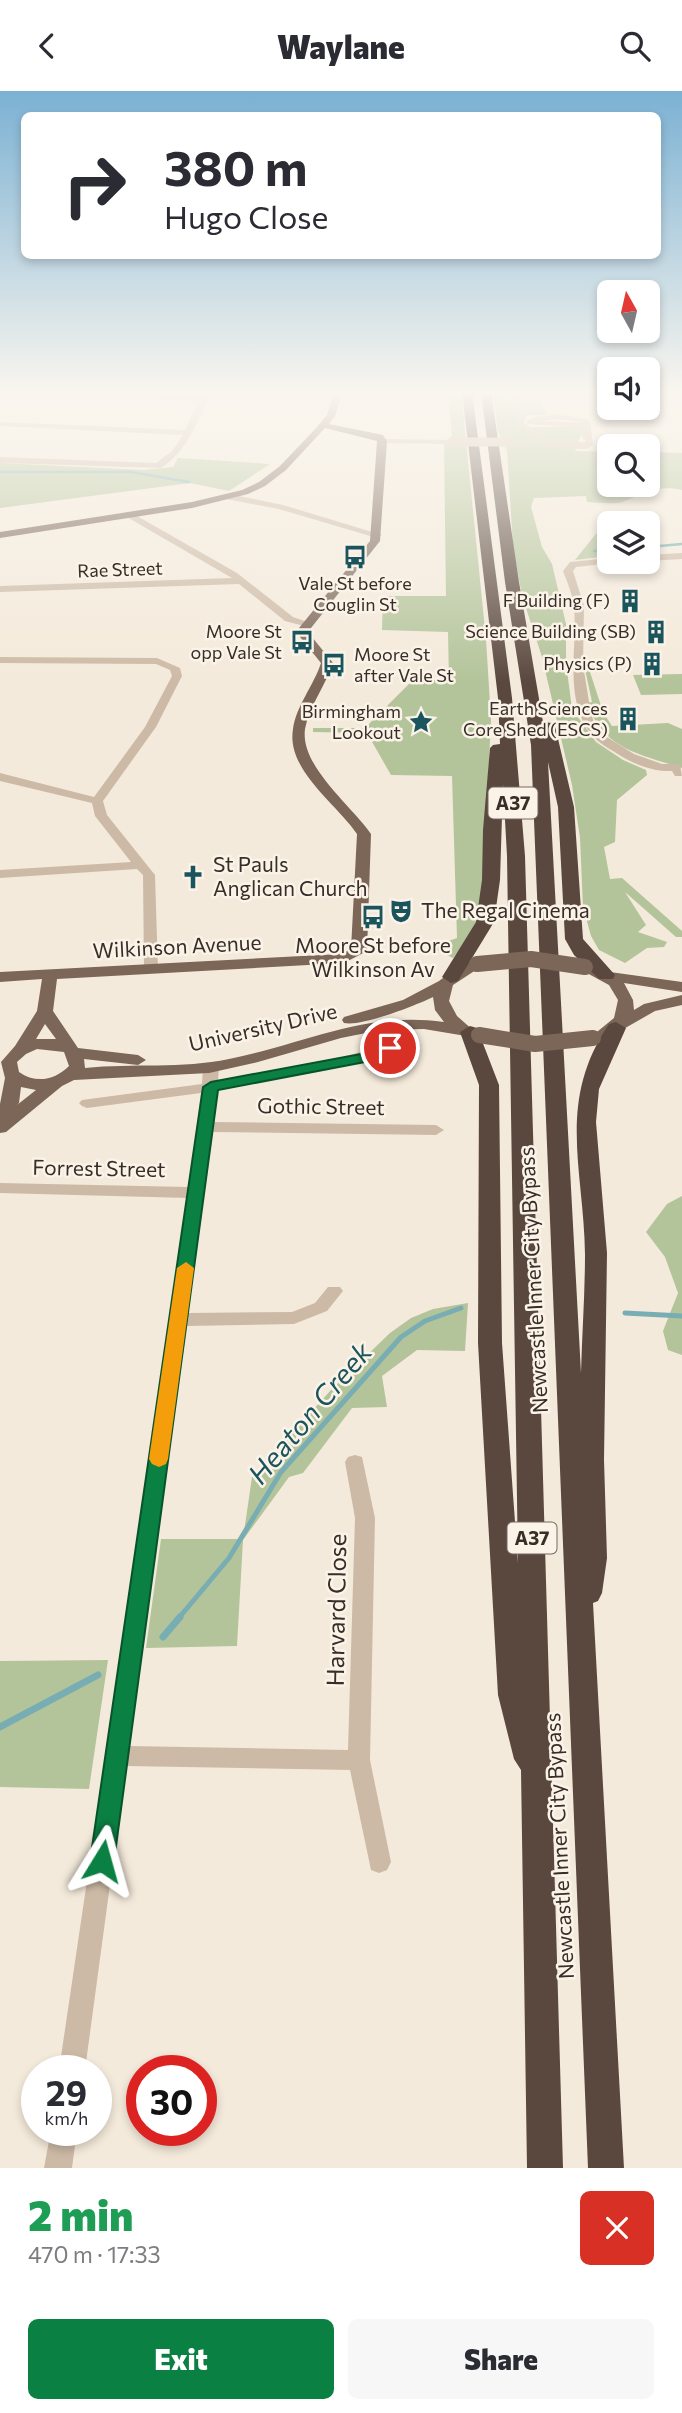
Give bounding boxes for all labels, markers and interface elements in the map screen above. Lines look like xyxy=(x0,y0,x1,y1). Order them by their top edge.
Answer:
text: Waylane xyxy=(277,26,405,66)
icon: back xyxy=(28,27,66,65)
icon: search xyxy=(616,27,654,65)
text: 380 m xyxy=(164,136,308,196)
icon: right xyxy=(49,140,140,231)
text: Hugo Close xyxy=(164,196,328,236)
north arrow xyxy=(597,280,660,343)
map controls xyxy=(597,280,660,574)
button: sound xyxy=(597,357,660,420)
button: search xyxy=(597,434,660,497)
button: layers xyxy=(597,511,660,574)
bus stop icon: Vale St before Couglin St xyxy=(341,543,369,571)
street label: Rae Street xyxy=(77,557,163,581)
place label: Vale St before Couglin St xyxy=(298,572,412,615)
building icon: F Building (F) xyxy=(616,587,644,615)
place label: F Building (F) xyxy=(503,589,610,611)
building icon: Science Building (SB) xyxy=(642,618,670,646)
place label: Moore St opp Vale St xyxy=(190,620,282,663)
place label: Science Building (SB) xyxy=(465,620,636,642)
bus stop icon: Moore St opp Vale St xyxy=(288,628,316,656)
place label: Moore St after Vale St xyxy=(354,643,454,686)
building icon: Physics (P) xyxy=(638,650,666,678)
bus stop icon: Moore St after Vale St xyxy=(320,651,348,679)
place label: Physics (P) xyxy=(543,652,632,674)
place label: Earth Sciences Core Shed (ESCS) xyxy=(463,697,608,740)
place label: Birmingham Lookout xyxy=(302,700,401,743)
building icon: Earth Sciences Core Shed (ESCS) xyxy=(614,705,642,733)
place icon: Birmingham Lookout xyxy=(407,708,435,736)
road number: A37 xyxy=(489,787,538,818)
place label: St Pauls Anglican Church xyxy=(213,851,368,900)
church icon: St Pauls Anglican Church xyxy=(179,863,207,891)
theatre icon: The Regal Cinema xyxy=(387,897,415,925)
place label: The Regal Cinema xyxy=(421,897,590,922)
bus stop icon: Moore St before Wilkinson Av xyxy=(359,903,387,931)
street label: Wilkinson Avenue xyxy=(92,929,262,962)
place label: Moore St before Wilkinson Av xyxy=(295,932,451,981)
street label: University Drive xyxy=(186,997,339,1056)
pin xyxy=(360,1018,420,1078)
icon: arrive xyxy=(371,1029,409,1067)
street label: Gothic Street xyxy=(257,1092,385,1119)
street label: Newcastle Inner City Bypass xyxy=(513,1146,552,1414)
street label: Forrest Street xyxy=(32,1154,166,1181)
water label: Heaton Creek xyxy=(240,1334,379,1490)
road number: A37 xyxy=(508,1523,556,1553)
street label: Harvard Close xyxy=(320,1533,351,1687)
street label: Newcastle Inner City Bypass xyxy=(539,1712,578,1980)
position arrow xyxy=(65,1824,139,1898)
speed limit sign: 30 xyxy=(126,2055,217,2146)
text: 29 xyxy=(46,2070,87,2113)
text: km/h xyxy=(45,2107,88,2129)
text: 2 min xyxy=(28,2188,134,2240)
button: close xyxy=(580,2191,654,2265)
text: 470 m · 17:33 xyxy=(28,2240,161,2268)
button: Exit xyxy=(28,2319,334,2399)
button: Share xyxy=(348,2319,654,2399)

